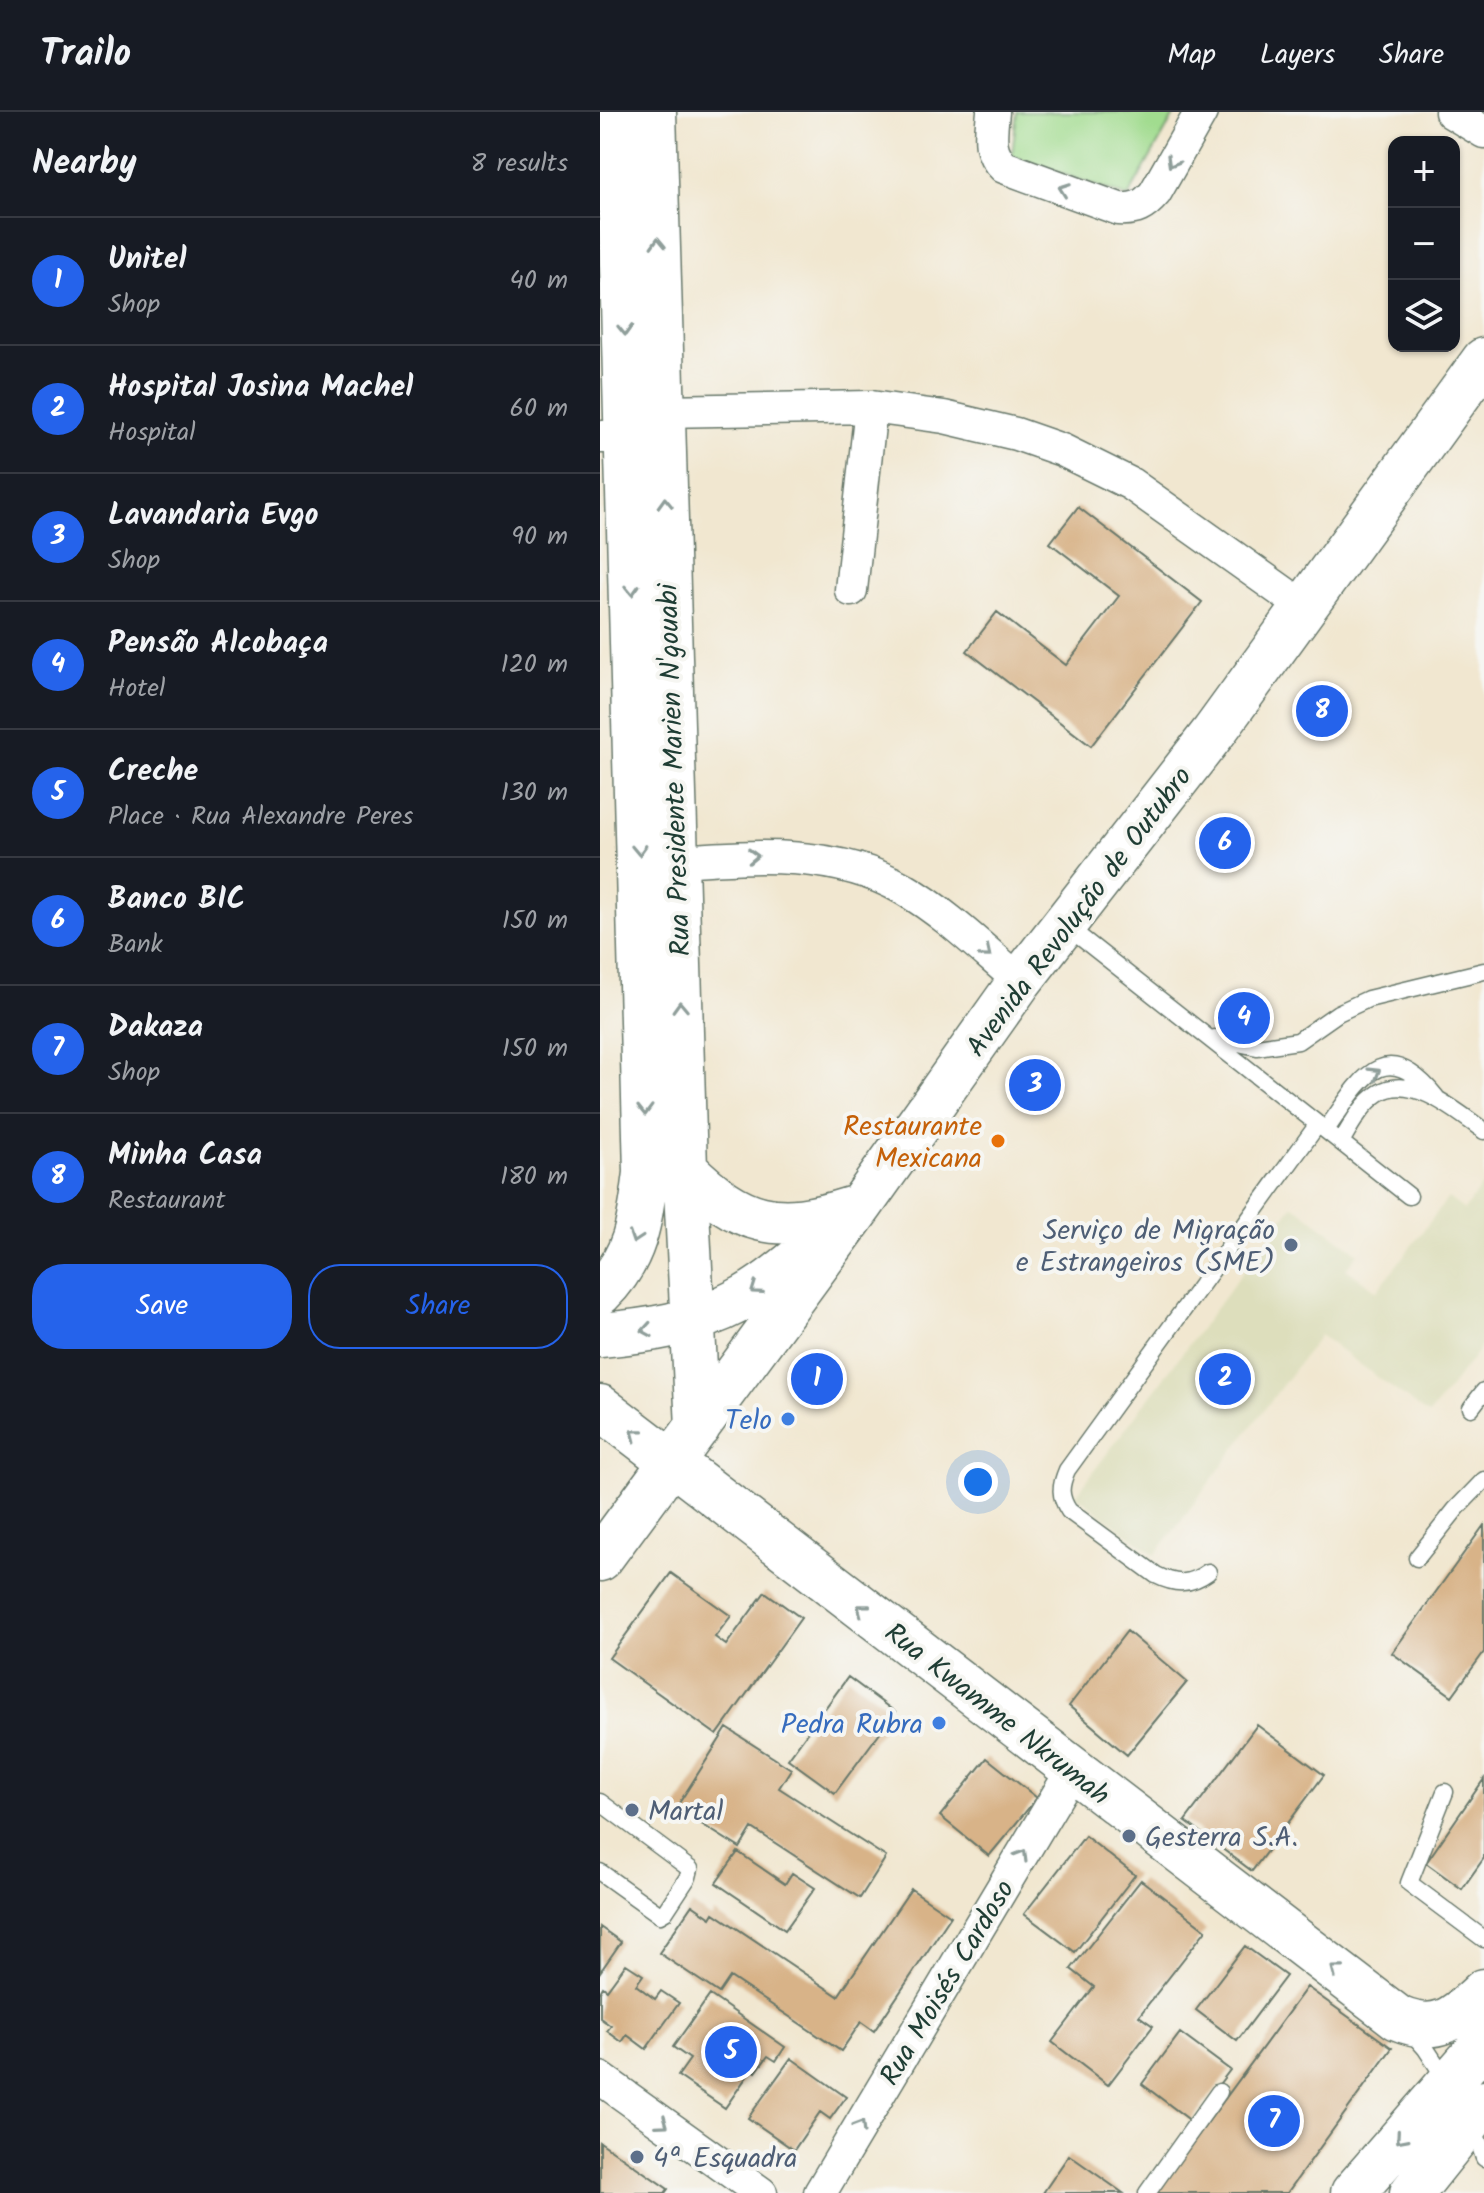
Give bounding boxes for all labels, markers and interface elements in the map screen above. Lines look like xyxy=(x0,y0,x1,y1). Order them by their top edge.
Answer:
text: Trailo xyxy=(40,25,131,85)
text: Map xyxy=(1167,33,1216,78)
text: Layers xyxy=(1260,33,1335,78)
text: Share xyxy=(1379,33,1444,78)
map controls xyxy=(1388,136,1460,352)
button: + xyxy=(1388,136,1460,208)
text: Nearby xyxy=(32,137,137,191)
text: 8 results xyxy=(471,143,568,185)
one-way arrow xyxy=(1167,154,1182,168)
one-way arrow xyxy=(1058,182,1072,199)
button: − xyxy=(1388,208,1460,280)
text: Unitel xyxy=(108,236,186,284)
one-way arrow xyxy=(649,236,667,249)
text: 1 xyxy=(54,260,62,302)
text: 40 m xyxy=(510,260,568,302)
button: layers xyxy=(1388,280,1460,352)
text: Shop xyxy=(108,284,160,326)
one-way arrow xyxy=(616,324,633,337)
text: Hospital Josina Machel xyxy=(108,364,413,412)
text: 2 xyxy=(50,388,66,430)
text: 60 m xyxy=(509,388,568,430)
text: Hospital xyxy=(108,412,196,454)
text: Lavandaria Evgo xyxy=(108,492,319,540)
one-way arrow xyxy=(657,496,674,509)
text: 3 xyxy=(51,516,65,558)
text: 90 m xyxy=(511,516,568,558)
text: Shop xyxy=(108,540,160,582)
street label: Rua Presidente Marien N'gouabi xyxy=(646,581,704,957)
one-way arrow xyxy=(624,584,641,597)
text: Pensão Alcobaça xyxy=(108,620,328,668)
text: 4 xyxy=(51,644,65,686)
text: 120 m xyxy=(501,644,568,686)
text: Hotel xyxy=(108,668,165,710)
pin: 8 xyxy=(1296,681,1348,741)
text: Creche xyxy=(108,748,198,796)
street label: Avenida Revolução de Outubro xyxy=(955,758,1205,1067)
text: 5 xyxy=(51,772,65,814)
text: 130 m xyxy=(501,772,568,814)
text: Place · Rua Alexandre Peres xyxy=(108,796,413,838)
pin: 6 xyxy=(1199,813,1251,873)
one-way arrow xyxy=(631,844,648,857)
one-way arrow xyxy=(747,847,760,865)
text: Banco BIC xyxy=(108,876,245,924)
text: 6 xyxy=(51,900,65,942)
text: 150 m xyxy=(502,900,568,942)
text: Bank xyxy=(108,924,163,966)
one-way arrow xyxy=(977,943,991,958)
pin: 4 xyxy=(1218,988,1270,1048)
one-way arrow xyxy=(672,1000,689,1013)
text: Dakaza xyxy=(108,1004,203,1052)
text: 7 xyxy=(52,1028,64,1070)
text: 150 m xyxy=(502,1028,568,1070)
text: Shop xyxy=(108,1052,160,1094)
pin: 3 xyxy=(1009,1055,1061,1115)
one-way arrow xyxy=(1366,1067,1381,1083)
one-way arrow xyxy=(636,1104,654,1117)
place label: Restaurante Mexicana xyxy=(843,1105,982,1182)
text: Minha Casa xyxy=(108,1132,262,1180)
marker: Restaurante Mexicana xyxy=(989,1132,1007,1150)
text: 8 xyxy=(50,1156,66,1198)
text: 180 m xyxy=(500,1156,568,1198)
text: Restaurant xyxy=(108,1180,225,1222)
place label: Serviço de Migração e Estrangeiros (SME) xyxy=(1016,1209,1275,1286)
one-way arrow xyxy=(628,1230,644,1244)
marker: Serviço de Migração e Estrangeiros (SME) xyxy=(1282,1236,1300,1254)
button: Save xyxy=(32,1264,292,1349)
button: Share xyxy=(308,1264,568,1349)
one-way arrow xyxy=(751,1279,765,1294)
one-way arrow xyxy=(640,1321,654,1338)
pin: 1 xyxy=(791,1349,843,1409)
pin: 2 xyxy=(1199,1349,1251,1409)
place label: Telo xyxy=(725,1399,772,1444)
marker: Telo xyxy=(779,1410,797,1428)
one-way arrow xyxy=(630,1430,645,1444)
your location xyxy=(958,1462,998,1502)
one-way arrow xyxy=(856,1604,871,1618)
street label: Rua Kwamme Nkrumah xyxy=(874,1612,1119,1818)
place label: Pedra Rubra xyxy=(781,1703,923,1748)
marker: Pedra Rubra xyxy=(930,1714,948,1732)
place label: Martal xyxy=(648,1790,723,1835)
marker: Martal xyxy=(623,1801,641,1819)
place label: Gesterra S.A. xyxy=(1145,1816,1298,1861)
marker: Gesterra S.A. xyxy=(1120,1827,1138,1845)
one-way arrow xyxy=(1012,1849,1028,1864)
street label: Rua Moisés Cardoso xyxy=(869,1872,1028,2095)
one-way arrow xyxy=(1330,1966,1345,1980)
pin: 5 xyxy=(705,2022,757,2082)
pin: 7 xyxy=(1248,2091,1300,2151)
one-way arrow xyxy=(655,2114,669,2128)
one-way arrow xyxy=(850,2120,866,2135)
one-way arrow xyxy=(1396,2128,1410,2143)
place label: 4ª Esquadra xyxy=(653,2137,797,2182)
marker: 4ª Esquadra xyxy=(628,2148,646,2166)

